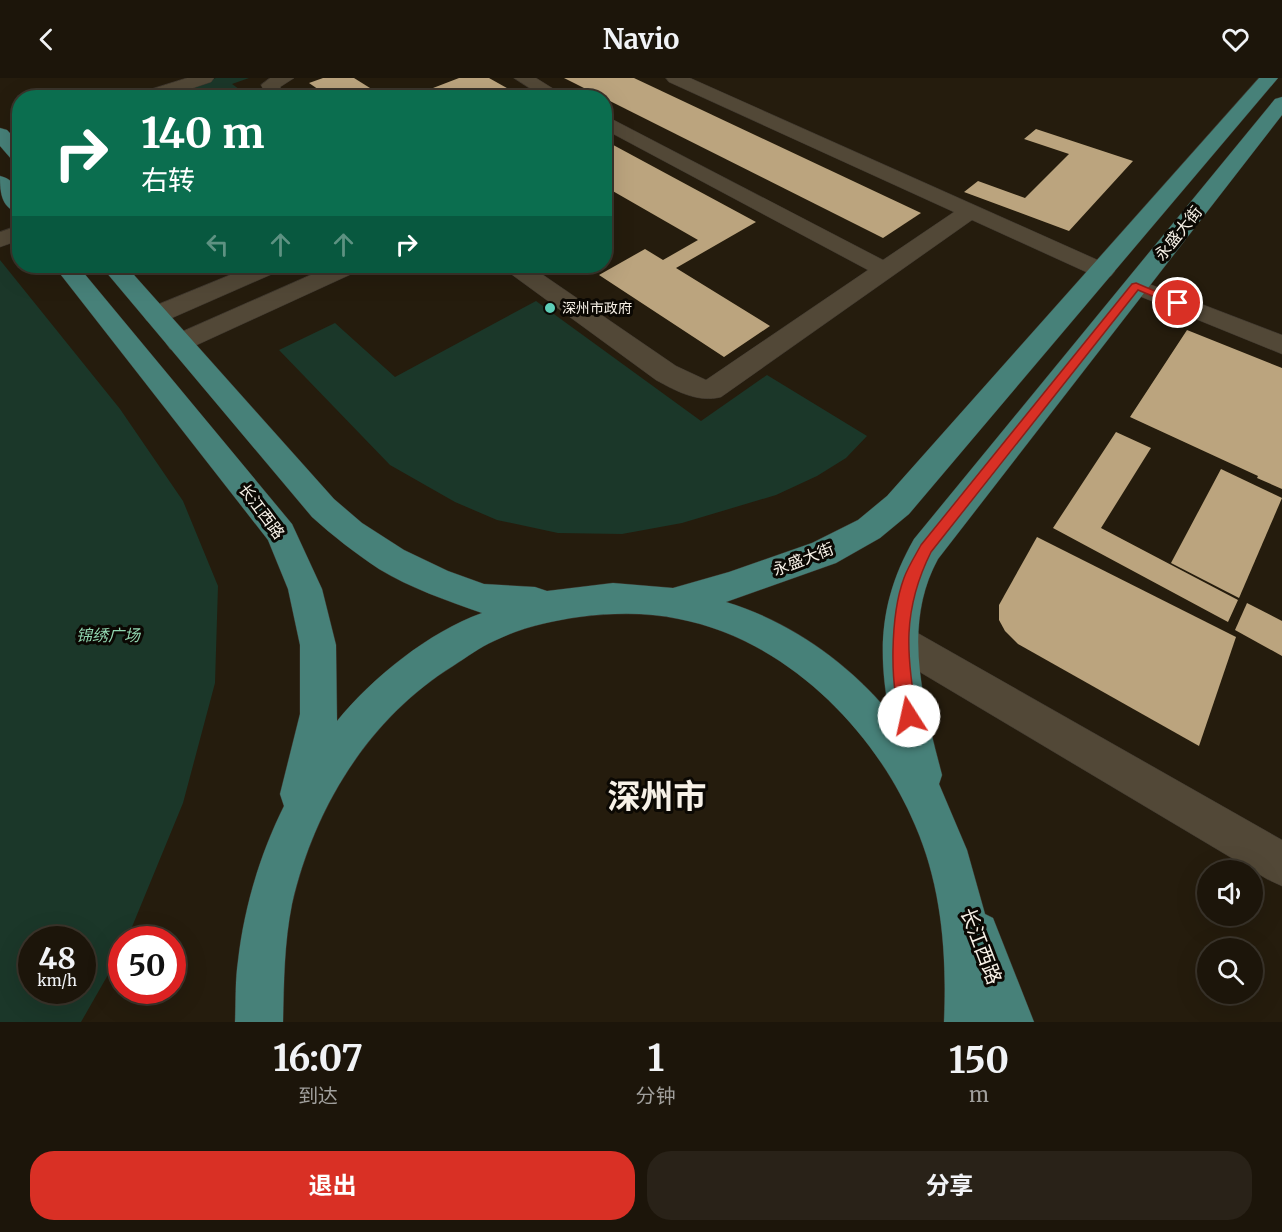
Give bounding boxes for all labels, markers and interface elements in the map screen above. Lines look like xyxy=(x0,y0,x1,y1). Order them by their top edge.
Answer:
text: Navio xyxy=(603,22,679,56)
icon: back xyxy=(30,23,63,56)
icon: heart xyxy=(1219,23,1252,56)
text: 140 m xyxy=(141,107,264,159)
icon: right xyxy=(42,114,120,192)
text: 右转 xyxy=(141,163,195,197)
street label: 永盛大街 xyxy=(1150,202,1206,264)
icon: left xyxy=(201,228,234,261)
icon: ahead xyxy=(264,228,297,261)
icon: ahead xyxy=(327,228,360,261)
icon: right xyxy=(390,228,423,261)
pin xyxy=(1152,277,1203,328)
icon: arrive xyxy=(1161,286,1194,319)
place label: 深州市政府 xyxy=(562,299,632,317)
marker: 深州市政府 xyxy=(543,301,557,315)
street label: 长江西路 xyxy=(235,479,289,543)
street label: 永盛大街 xyxy=(770,538,836,580)
park label: 锦绣广场 xyxy=(76,625,142,645)
position arrow xyxy=(877,684,941,748)
district label: 深州市 xyxy=(608,776,707,817)
map controls xyxy=(1197,860,1263,1004)
button: sound xyxy=(1197,860,1263,926)
street label: 长江西路 xyxy=(955,904,1007,988)
speed limit sign: 50 xyxy=(108,926,186,1004)
button: search xyxy=(1197,938,1263,1004)
text: 48 xyxy=(38,939,76,977)
text: km/h xyxy=(37,971,77,990)
text: 16:07 xyxy=(273,1036,363,1081)
text: 1 xyxy=(648,1036,664,1081)
text: 150 xyxy=(949,1038,1009,1083)
text: m xyxy=(969,1082,989,1107)
text: 到达 xyxy=(298,1083,338,1108)
text: 分钟 xyxy=(636,1083,676,1108)
button: 退出 xyxy=(30,1151,635,1220)
button: 分享 xyxy=(647,1151,1252,1220)

